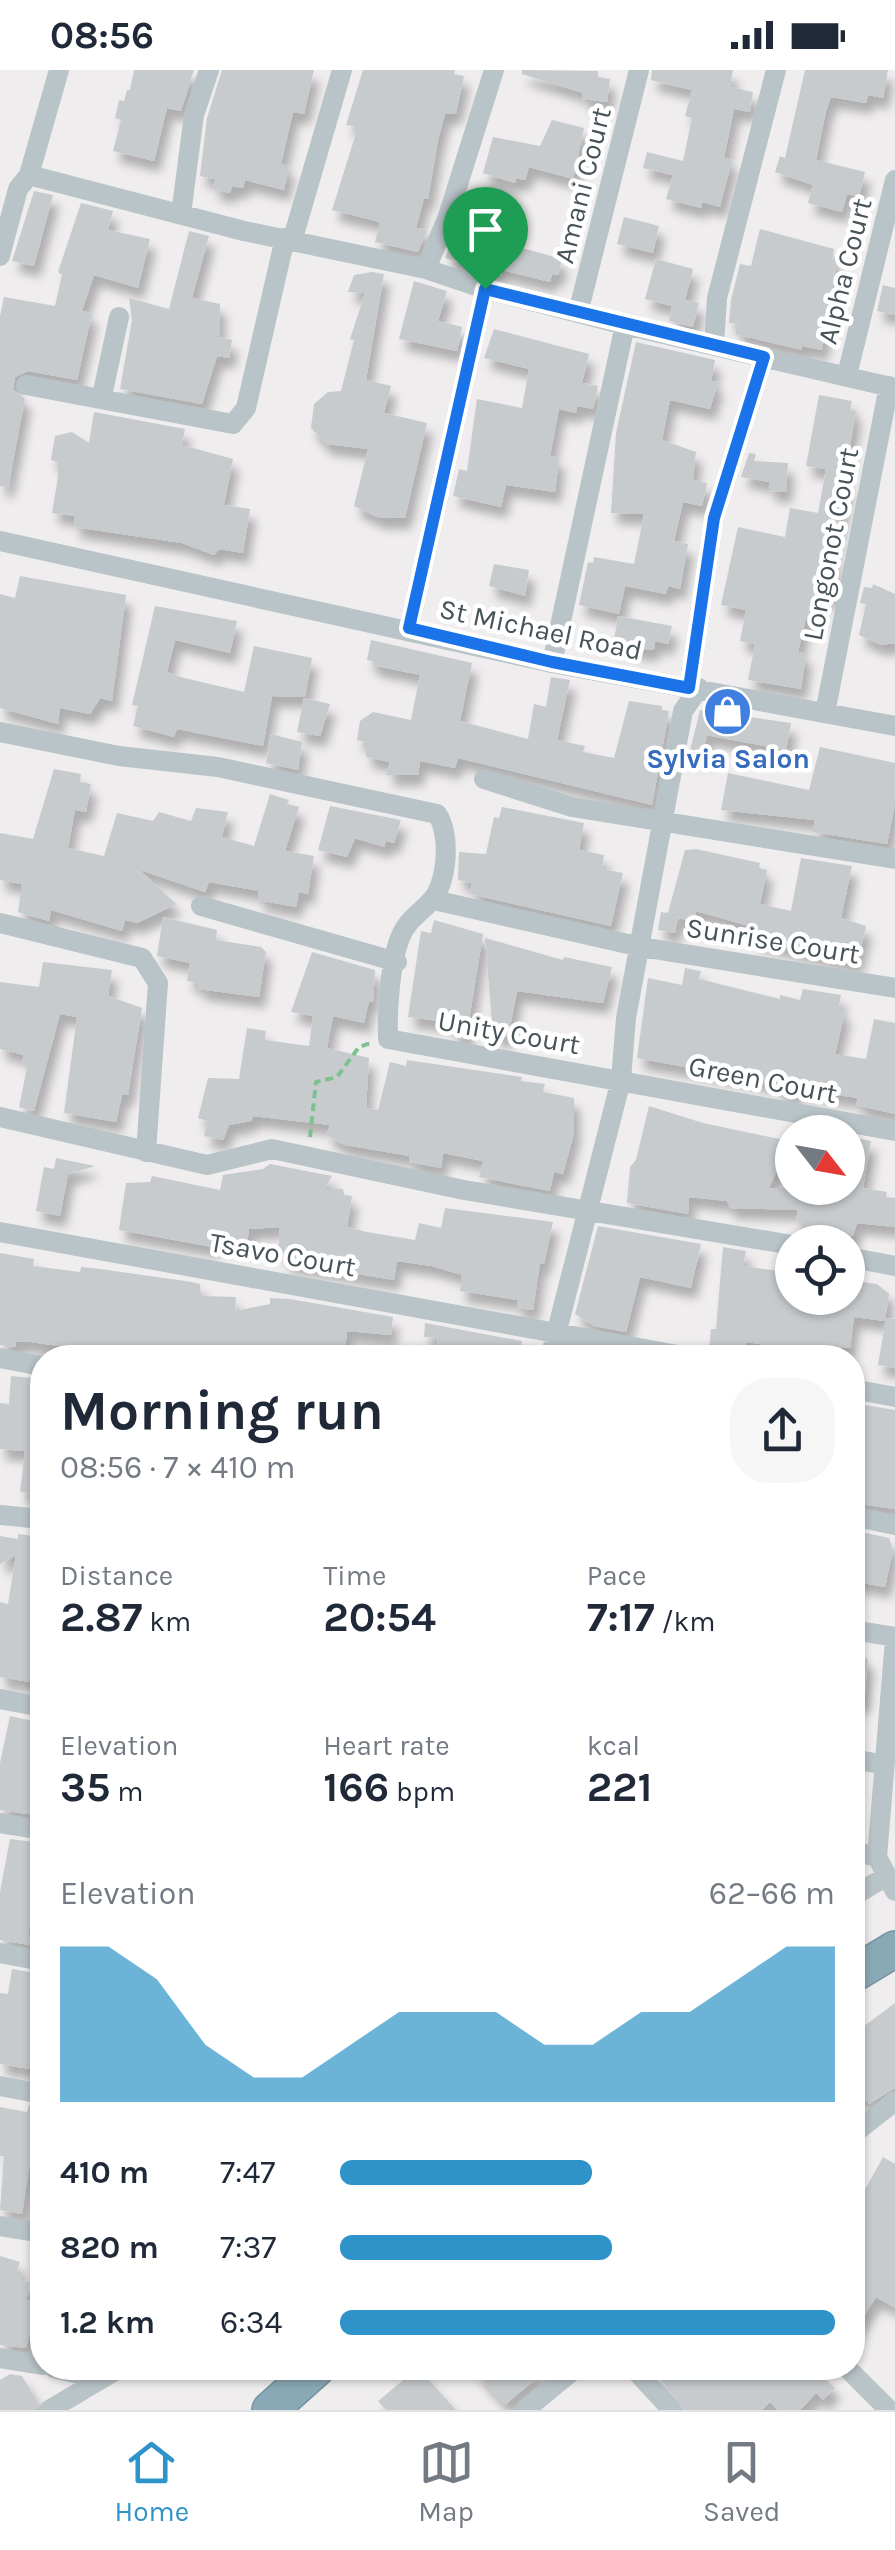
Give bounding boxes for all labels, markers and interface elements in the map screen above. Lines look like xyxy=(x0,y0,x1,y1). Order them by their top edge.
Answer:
text: 08:56 xyxy=(50,13,154,58)
street label: Amani Court xyxy=(547,104,618,267)
pin xyxy=(443,187,528,290)
street label: Alpha Court xyxy=(810,195,879,348)
icon: arrive xyxy=(458,202,513,257)
street label: Longonot Court xyxy=(796,445,865,643)
street label: St Michael Road xyxy=(437,592,645,667)
shop icon: Sylvia Salon xyxy=(702,685,754,737)
place label: Sylvia Salon xyxy=(646,742,810,775)
street label: Sunrise Court xyxy=(684,911,862,970)
street label: Unity Court xyxy=(435,1004,583,1061)
street label: Green Court xyxy=(686,1049,840,1110)
north arrow xyxy=(775,1115,865,1205)
map controls xyxy=(775,1115,865,1315)
street label: Tsavo Court xyxy=(207,1225,358,1284)
button: locate xyxy=(775,1225,865,1315)
button: share xyxy=(730,1378,835,1483)
text: Morning run xyxy=(60,1379,384,1443)
text: 08:56 · 7 × 410 m xyxy=(60,1449,295,1486)
text: Distance xyxy=(60,1559,173,1592)
text: Time xyxy=(323,1559,386,1592)
text: Pace xyxy=(587,1559,646,1592)
text: 2.87 xyxy=(60,1592,143,1642)
text: 20:54 xyxy=(323,1592,436,1642)
text: 7:17 xyxy=(587,1592,655,1642)
text: km xyxy=(143,1605,191,1638)
text: /km xyxy=(655,1605,715,1638)
text: Elevation xyxy=(60,1729,179,1762)
text: Heart rate xyxy=(323,1729,450,1762)
text: kcal xyxy=(587,1729,640,1762)
text: 35 xyxy=(60,1762,111,1812)
text: 166 xyxy=(323,1762,389,1812)
text: 221 xyxy=(587,1762,652,1812)
text: m xyxy=(111,1775,143,1808)
text: bpm xyxy=(389,1775,455,1808)
text: Elevation xyxy=(60,1875,195,1912)
text: 62–66 m xyxy=(709,1875,835,1912)
text: 410 m xyxy=(60,2154,149,2191)
text: 7:47 xyxy=(220,2154,275,2191)
text: 820 m xyxy=(60,2229,159,2266)
text: 7:37 xyxy=(220,2229,276,2266)
text: 1.2 km xyxy=(60,2304,155,2341)
text: 6:34 xyxy=(220,2304,282,2341)
tab: Home xyxy=(115,2435,189,2528)
tab: Map xyxy=(418,2435,474,2528)
tab: Saved xyxy=(703,2435,780,2528)

